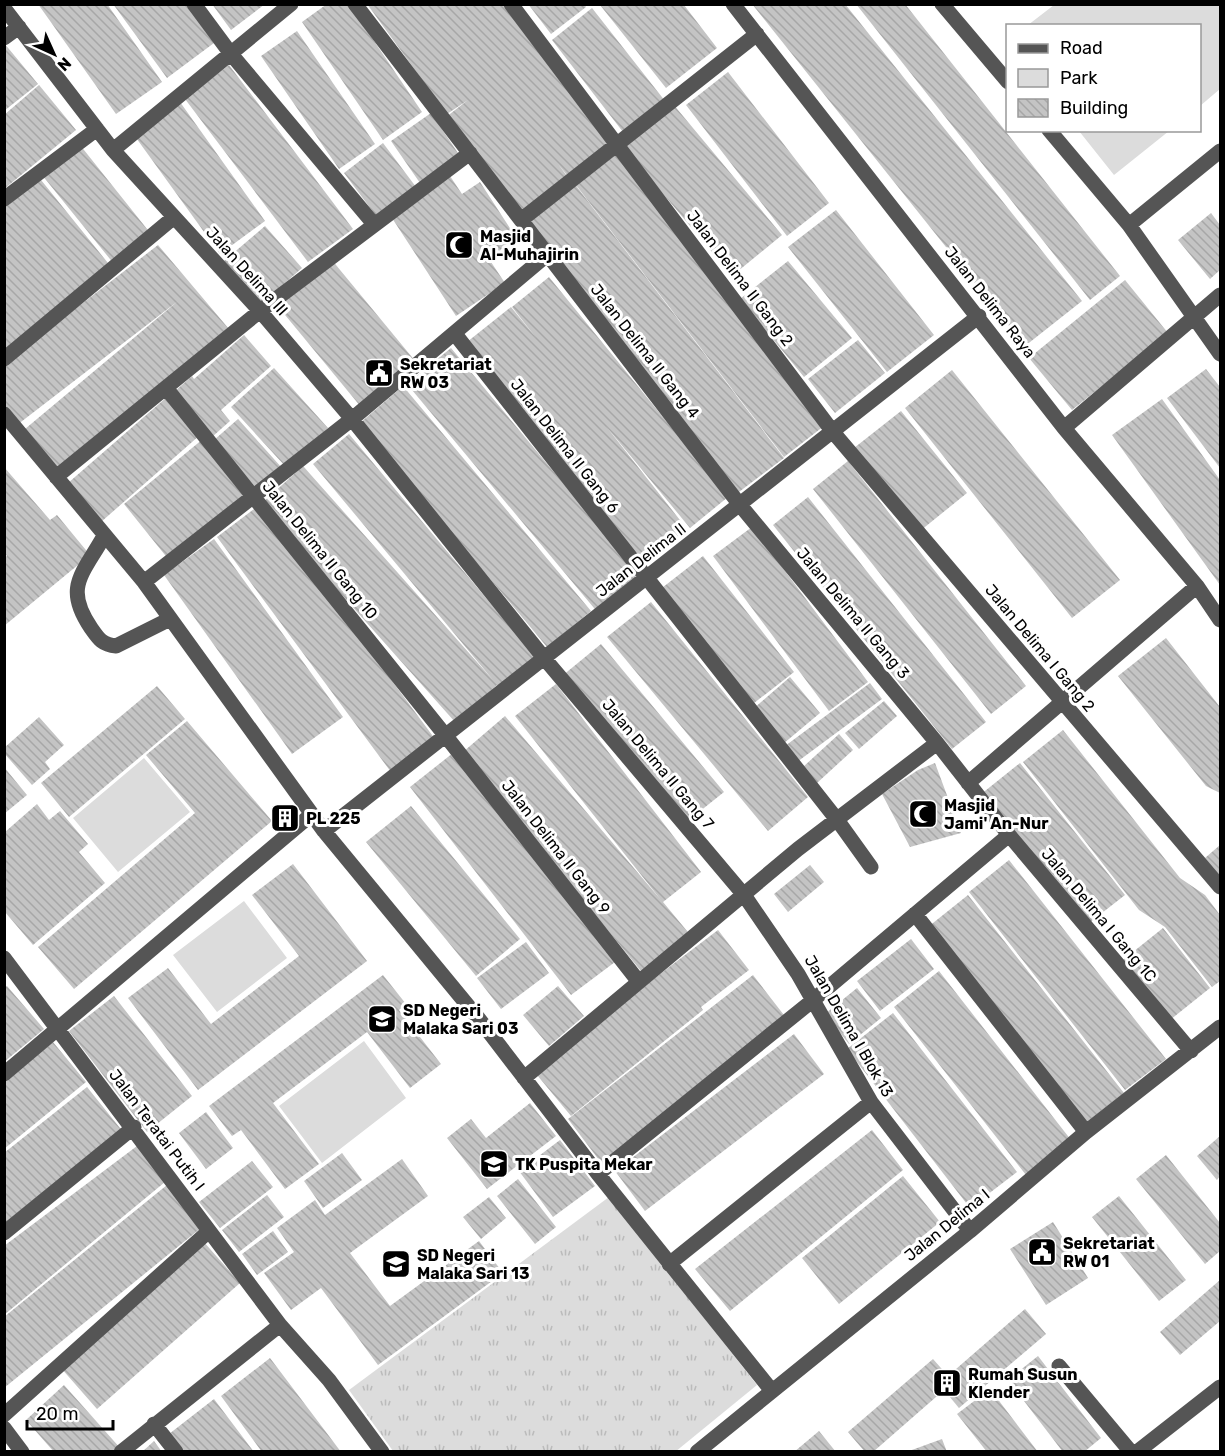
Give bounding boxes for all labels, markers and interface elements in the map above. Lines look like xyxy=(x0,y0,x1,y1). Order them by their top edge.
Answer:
north arrow xyxy=(24,24,84,84)
legend xyxy=(1006,24,1201,132)
text: Road xyxy=(1060,37,1103,59)
text: N xyxy=(53,53,75,75)
text: Park xyxy=(1060,67,1098,89)
text: Building xyxy=(1060,97,1128,119)
street label: Jalan Delima II Gang 2 xyxy=(683,206,797,350)
street label: Jalan Delima III xyxy=(202,223,292,319)
place label: Masjid Al-Muhajirin xyxy=(480,227,579,264)
mosque icon: Masjid Al-Muhajirin xyxy=(443,229,475,261)
street label: Jalan Delima Raya xyxy=(941,242,1039,362)
street label: Jalan Delima II Gang 4 xyxy=(587,280,703,422)
place label: Sekretariat RW 03 xyxy=(400,355,492,392)
public building icon: Sekretariat RW 03 xyxy=(363,357,395,389)
street label: Jalan Delima II Gang 6 xyxy=(507,375,624,517)
street label: Jalan Delima II Gang 10 xyxy=(258,477,382,623)
street label: Jalan Delima II xyxy=(592,519,690,601)
street label: Jalan Delima II Gang 3 xyxy=(793,544,913,682)
street label: Jalan Delima I Gang 2 xyxy=(981,580,1099,716)
street label: Jalan Delima II Gang 7 xyxy=(598,695,718,833)
street label: Jalan Delima II Gang 9 xyxy=(498,776,614,918)
place label: Masjid Jami' An-Nur xyxy=(944,796,1049,833)
mosque icon: Masjid Jami' An-Nur xyxy=(907,798,939,830)
building icon: PL 225 xyxy=(269,802,301,834)
place label: PL 225 xyxy=(306,809,361,828)
street label: Jalan Delima I Gang 1C xyxy=(1038,844,1160,986)
street label: Jalan Delima I Blok 13 xyxy=(801,952,897,1100)
place label: SD Negeri Malaka Sari 03 xyxy=(403,1001,518,1038)
school or university icon: SD Negeri Malaka Sari 03 xyxy=(366,1003,398,1035)
street label: Jalan Teratai Putih I xyxy=(105,1066,209,1194)
school or university icon: TK Puspita Mekar xyxy=(478,1148,510,1180)
place label: TK Puspita Mekar xyxy=(515,1155,653,1174)
street label: Jalan Delima I xyxy=(900,1185,994,1265)
place label: Sekretariat RW 01 xyxy=(1063,1234,1155,1271)
public building icon: Sekretariat RW 01 xyxy=(1026,1236,1058,1268)
place label: SD Negeri Malaka Sari 13 xyxy=(417,1246,530,1283)
school or university icon: SD Negeri Malaka Sari 13 xyxy=(380,1248,412,1280)
place label: Rumah Susun Klender xyxy=(968,1365,1077,1402)
building icon: Rumah Susun Klender xyxy=(931,1367,963,1399)
scale bar xyxy=(27,1393,112,1431)
text: 20 m xyxy=(36,1403,78,1425)

